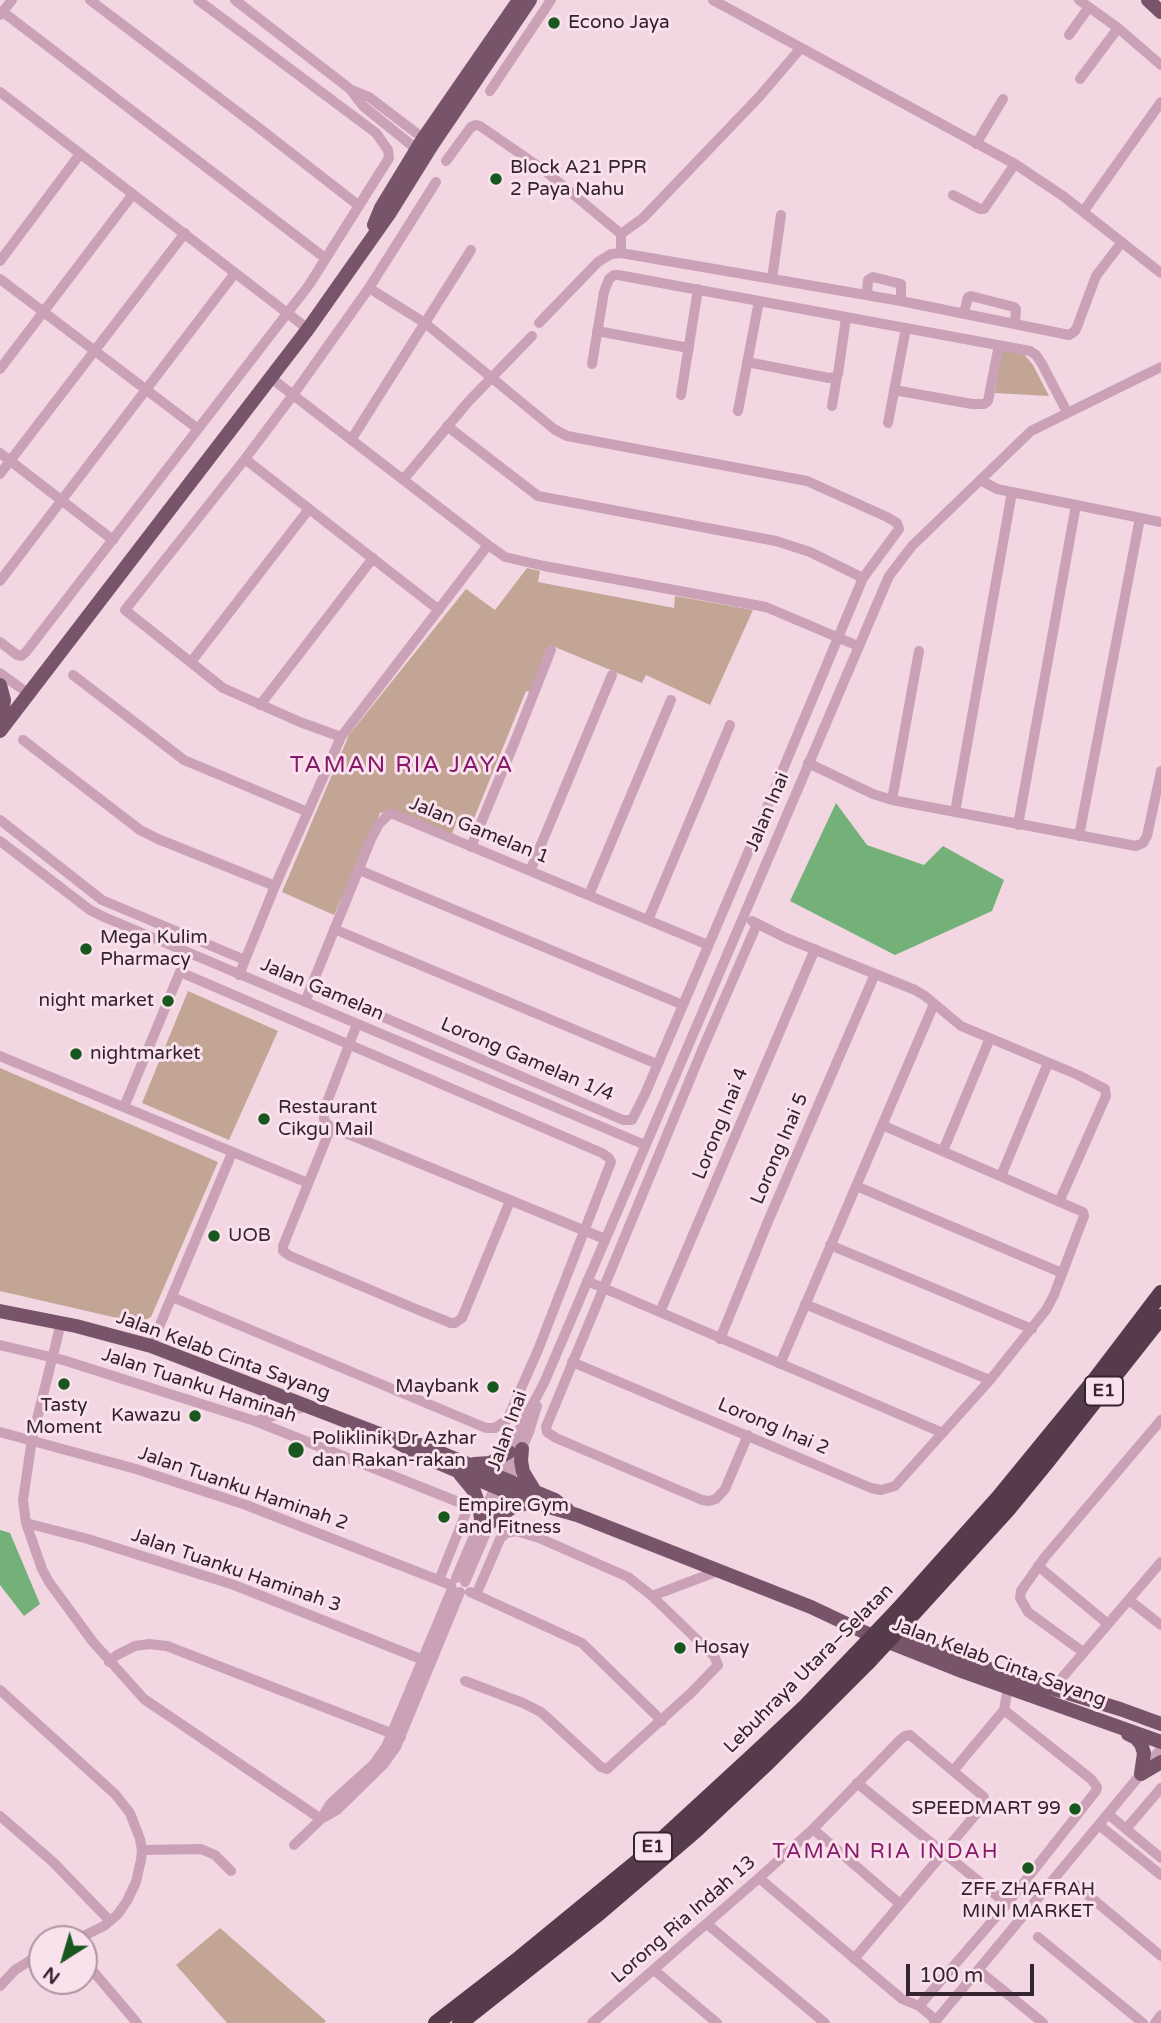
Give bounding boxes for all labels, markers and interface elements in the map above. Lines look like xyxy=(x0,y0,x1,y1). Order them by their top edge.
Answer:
place label: Econo Jaya xyxy=(568,12,670,34)
marker: Econo Jaya xyxy=(546,15,562,31)
place label: Block A21 PPR 2 Paya Nahu xyxy=(510,157,647,201)
marker: Block A21 PPR 2 Paya Nahu xyxy=(488,171,504,187)
district label: TAMAN RIA JAYA xyxy=(291,752,513,780)
street label: Jalan Inai xyxy=(741,769,795,855)
street label: Jalan Gamelan 1 xyxy=(406,793,552,869)
place label: Mega Kulim Pharmacy xyxy=(100,927,208,971)
marker: Mega Kulim Pharmacy xyxy=(78,941,94,957)
street label: Jalan Gamelan xyxy=(257,954,387,1026)
place label: night market xyxy=(39,990,154,1012)
marker: night market xyxy=(160,993,176,1009)
street label: Lorong Gamelan 1/4 xyxy=(437,1013,617,1107)
place label: nightmarket xyxy=(90,1043,200,1065)
marker: nightmarket xyxy=(68,1046,84,1062)
street label: Lorong Inai 4 xyxy=(688,1065,754,1183)
street label: Lorong Inai 5 xyxy=(746,1090,814,1208)
place label: Restaurant Cikgu Mail xyxy=(278,1097,377,1141)
marker: Restaurant Cikgu Mail xyxy=(256,1111,272,1127)
place label: UOB xyxy=(228,1225,271,1247)
marker: UOB xyxy=(206,1228,222,1244)
street label: Jalan Kelab Cinta Sayang xyxy=(113,1307,333,1405)
street label: Jalan Tuanku Haminah xyxy=(99,1344,299,1428)
marker: Tasty Moment xyxy=(56,1376,72,1392)
place label: Maybank xyxy=(395,1376,479,1398)
road number: E1 xyxy=(1085,1376,1123,1406)
marker: Maybank xyxy=(485,1379,501,1395)
street label: Jalan Inai xyxy=(483,1388,533,1474)
street label: Lorong Inai 2 xyxy=(714,1393,832,1461)
place label: Tasty Moment xyxy=(26,1395,102,1439)
place label: Kawazu xyxy=(111,1405,181,1427)
marker: Kawazu xyxy=(187,1408,203,1424)
place label: Poliklinik Dr Azhar dan Rakan-rakan xyxy=(312,1428,476,1472)
marker: Poliklinik Dr Azhar dan Rakan-rakan xyxy=(286,1440,306,1460)
street label: Jalan Tuanku Haminah 2 xyxy=(135,1442,351,1536)
place label: Empire Gym and Fitness xyxy=(458,1495,569,1539)
marker: Empire Gym and Fitness xyxy=(436,1509,452,1525)
street label: Jalan Tuanku Haminah 3 xyxy=(128,1524,344,1618)
street label: Lebuhraya Utara–Selatan xyxy=(720,1580,898,1758)
street label: Jalan Kelab Cinta Sayang xyxy=(889,1614,1109,1712)
place label: Hosay xyxy=(694,1637,749,1659)
marker: Hosay xyxy=(672,1640,688,1656)
place label: SPEEDMART 99 xyxy=(912,1798,1061,1820)
marker: SPEEDMART 99 xyxy=(1067,1801,1083,1817)
road number: E1 xyxy=(634,1832,672,1861)
district label: TAMAN RIA INDAH xyxy=(774,1839,998,1865)
street label: Lorong Ria Indah 13 xyxy=(607,1851,761,1989)
marker: ZFF ZHAFRAH MINI MARKET xyxy=(1020,1860,1036,1876)
place label: ZFF ZHAFRAH MINI MARKET xyxy=(961,1879,1095,1923)
north arrow xyxy=(28,1925,98,1995)
scale bar xyxy=(909,1950,1037,1994)
text: N xyxy=(39,1962,64,1989)
text: 100 m xyxy=(919,1963,983,1988)

